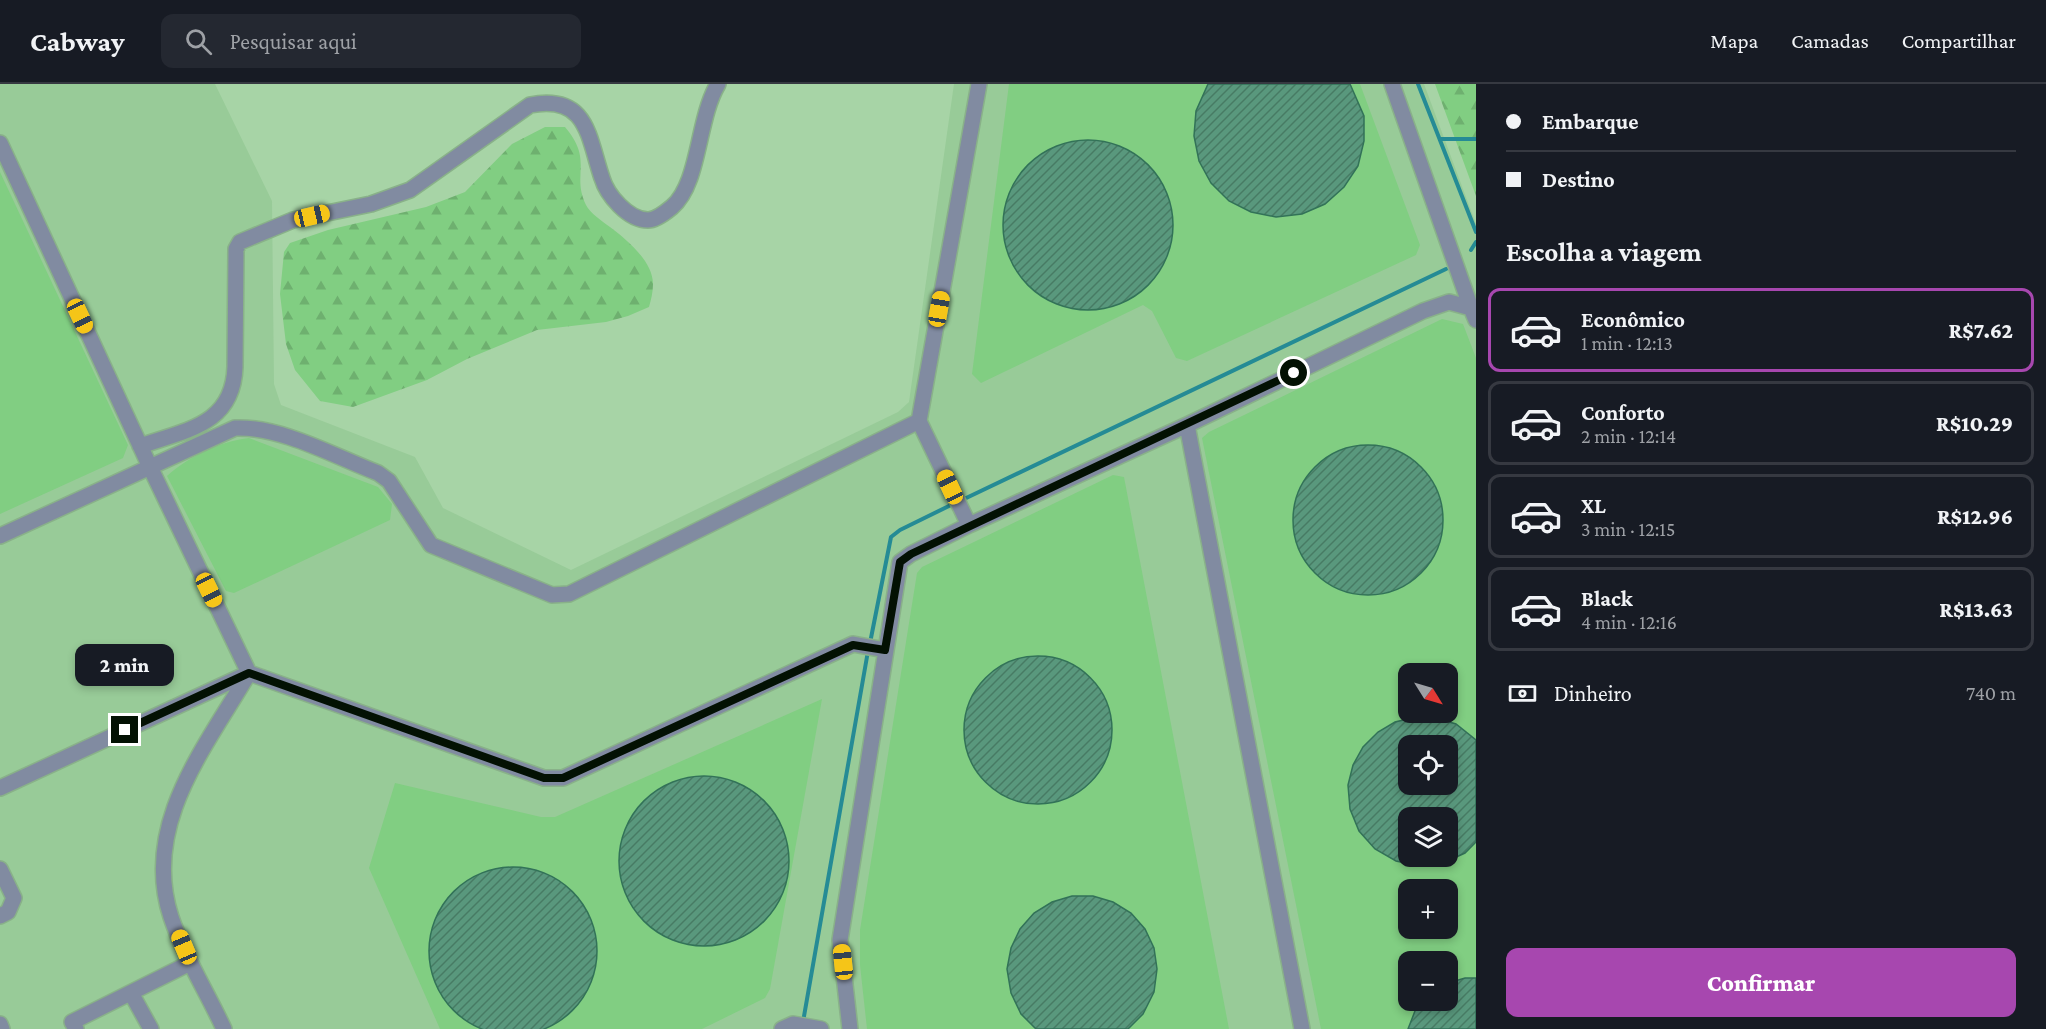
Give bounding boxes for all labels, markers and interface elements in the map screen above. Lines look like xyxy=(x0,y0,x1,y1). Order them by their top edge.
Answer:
search box xyxy=(161,14,581,68)
icon: search xyxy=(182,25,215,58)
text: Cabway xyxy=(30,26,125,57)
text: Pesquisar aqui xyxy=(230,29,357,54)
text: Mapa xyxy=(1710,29,1758,53)
text: Camadas xyxy=(1791,29,1869,53)
text: Compartilhar xyxy=(1902,29,2016,53)
text: Embarque xyxy=(1542,109,1639,134)
text: Destino xyxy=(1542,167,1615,192)
car xyxy=(292,203,332,229)
text: Escolha a viagem xyxy=(1506,237,1702,267)
car xyxy=(927,290,951,328)
car xyxy=(64,296,96,336)
icon: car xyxy=(1509,303,1563,357)
text: Econômico xyxy=(1581,307,1685,332)
text: R$7.62 xyxy=(1949,318,2013,343)
text: 1 min · 12:13 xyxy=(1581,332,1673,354)
route start xyxy=(1280,359,1307,386)
icon: car xyxy=(1509,396,1563,450)
text: Conforto xyxy=(1581,400,1665,425)
text: R$10.29 xyxy=(1936,411,2013,436)
text: 2 min · 12:14 xyxy=(1581,425,1676,447)
car xyxy=(934,467,966,507)
icon: car xyxy=(1509,489,1563,543)
text: XL xyxy=(1581,493,1606,518)
text: R$12.96 xyxy=(1937,504,2013,529)
text: 3 min · 12:15 xyxy=(1581,518,1675,540)
car xyxy=(193,570,225,610)
icon: car xyxy=(1509,582,1563,636)
text: Black xyxy=(1581,586,1633,611)
text: R$13.63 xyxy=(1939,597,2013,622)
text: 4 min · 12:16 xyxy=(1581,611,1677,633)
callout: 2 min xyxy=(76,643,174,685)
text: 2 min xyxy=(100,654,149,676)
north arrow xyxy=(1398,663,1458,723)
map controls xyxy=(1398,663,1458,1011)
icon: cash xyxy=(1506,677,1539,710)
text: Dinheiro xyxy=(1554,681,1632,706)
text: 740 m xyxy=(1966,682,2016,704)
route end xyxy=(111,716,138,743)
button: locate xyxy=(1398,735,1458,795)
button: layers xyxy=(1398,807,1458,867)
button: + xyxy=(1398,879,1458,939)
car xyxy=(169,927,199,967)
car xyxy=(832,943,854,981)
button: Confirmar xyxy=(1506,948,2016,1017)
button: − xyxy=(1398,951,1458,1011)

